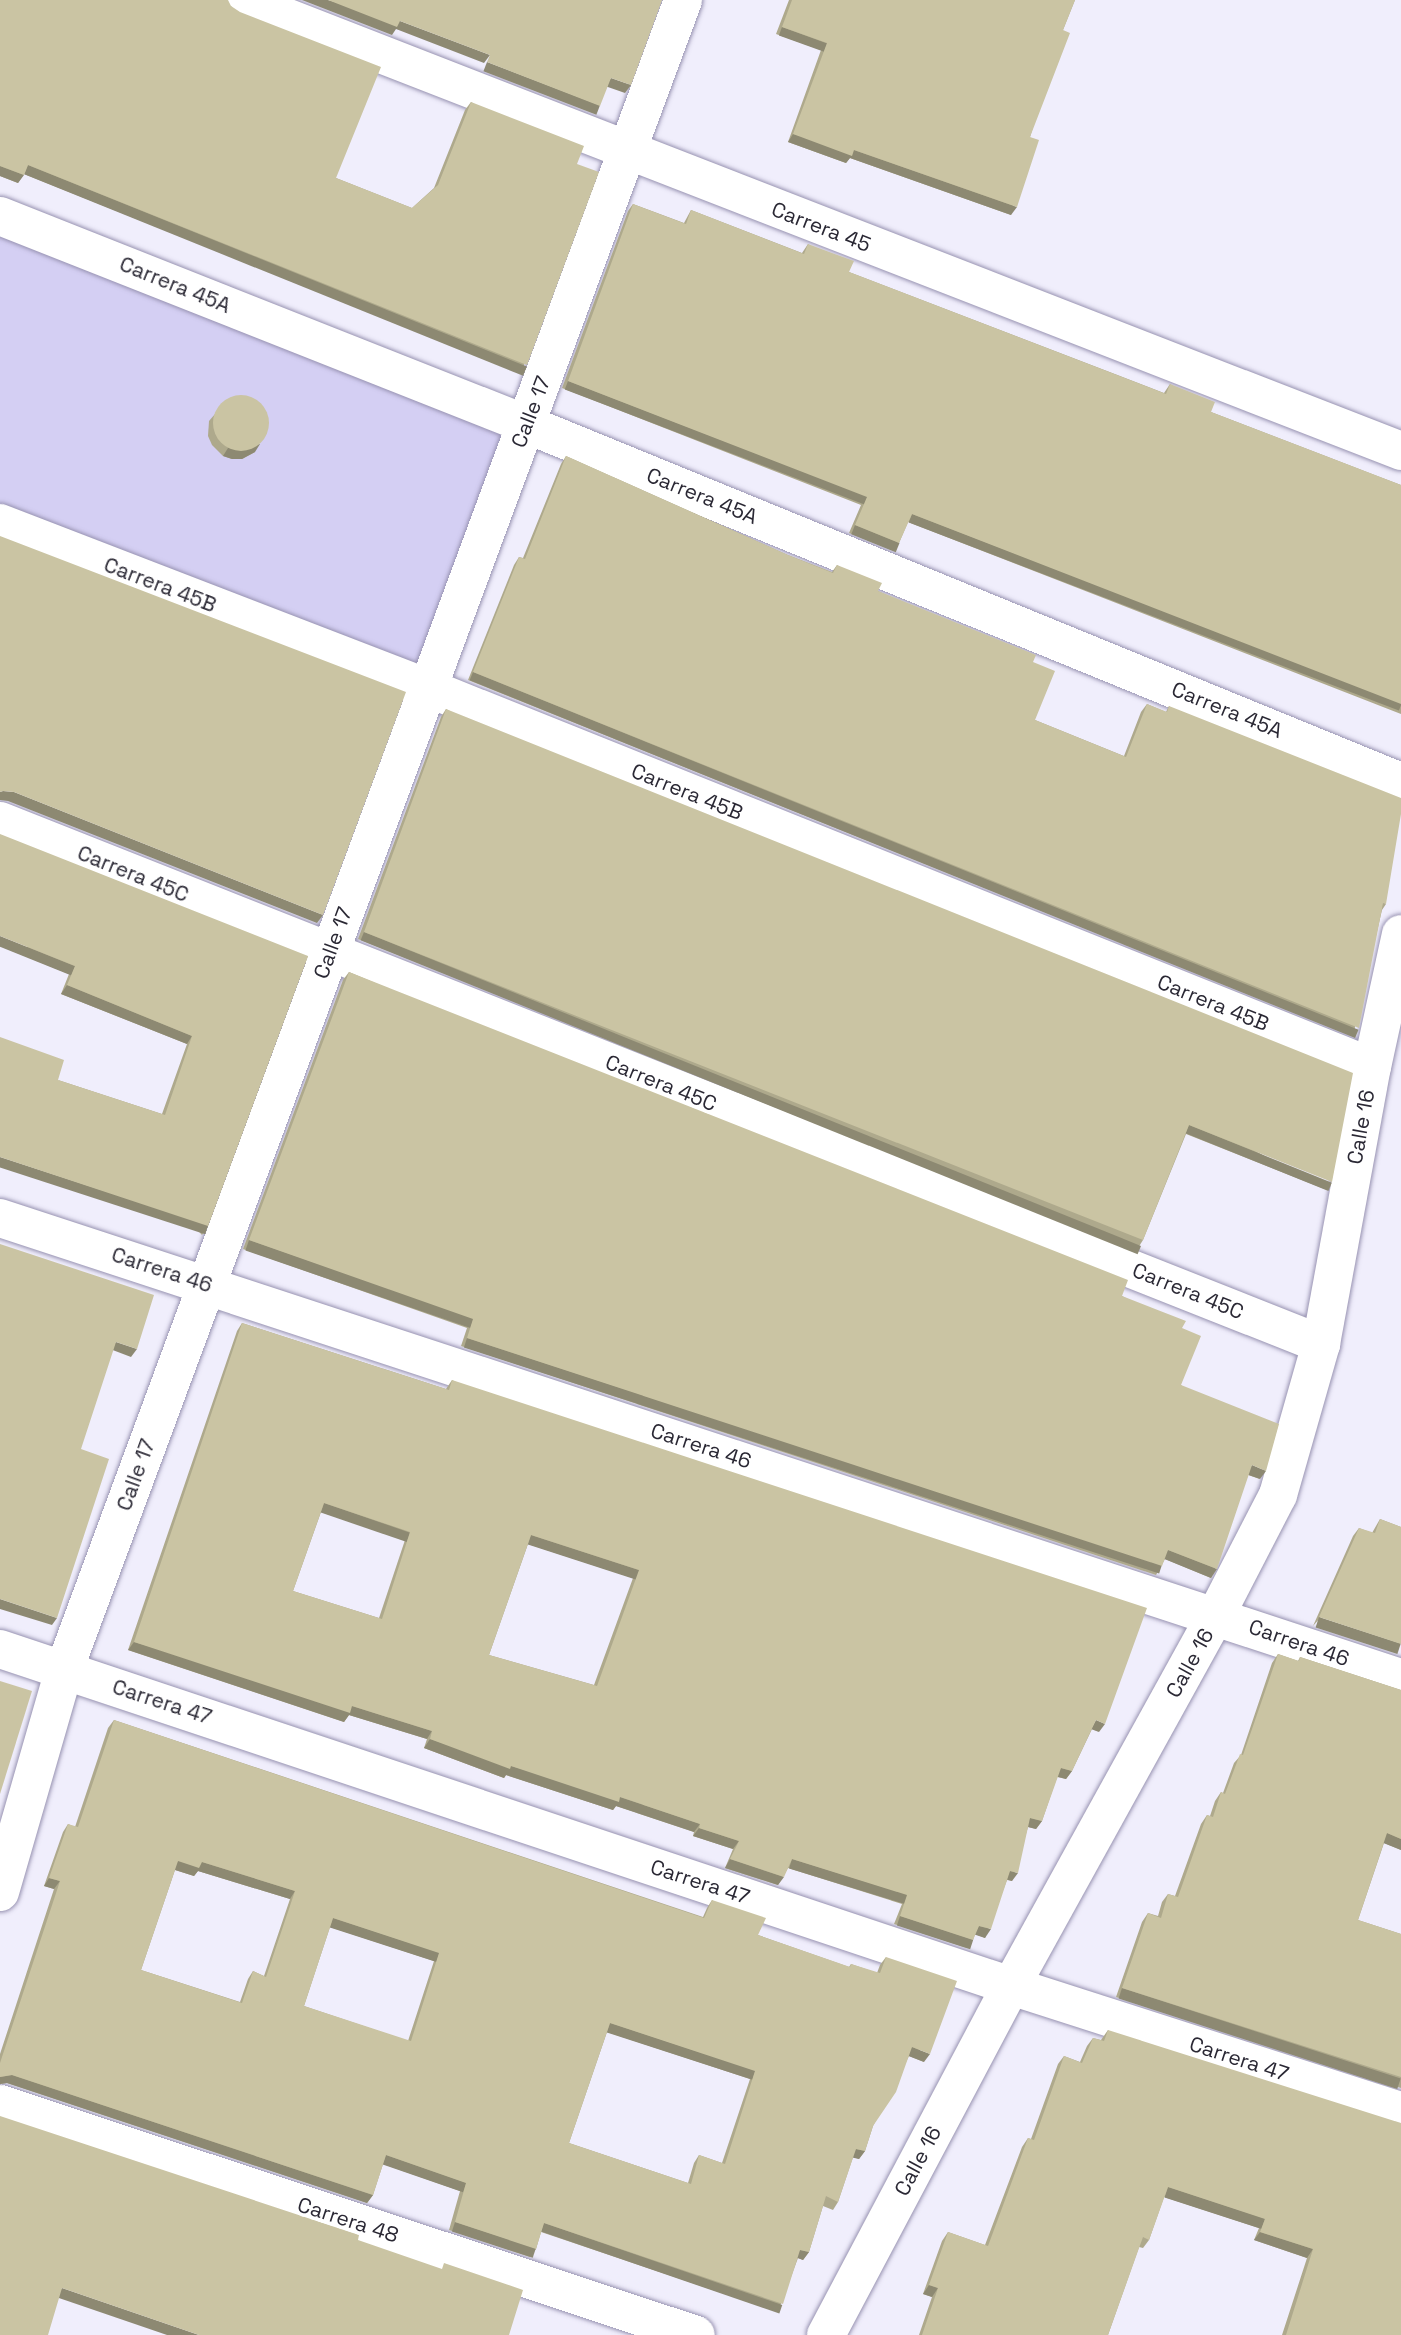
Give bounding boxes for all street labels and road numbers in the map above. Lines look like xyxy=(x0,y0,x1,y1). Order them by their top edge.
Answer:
street label: Carrera 45 xyxy=(768,197,874,257)
street label: Carrera 45A xyxy=(116,251,234,319)
street label: Calle 17 xyxy=(506,373,556,451)
street label: Carrera 45A xyxy=(643,462,761,530)
street label: Carrera 45B xyxy=(100,552,220,618)
street label: Carrera 45A xyxy=(1168,676,1286,744)
street label: Carrera 45B xyxy=(628,758,746,826)
street label: Carrera 45C xyxy=(74,840,192,908)
street label: Calle 17 xyxy=(308,904,358,982)
street label: Carrera 45B xyxy=(1154,969,1272,1037)
street label: Carrera 45C xyxy=(602,1049,720,1117)
street label: Calle 16 xyxy=(1342,1088,1380,1166)
street label: Carrera 46 xyxy=(108,1242,216,1298)
street label: Carrera 45C xyxy=(1129,1257,1247,1325)
street label: Carrera 46 xyxy=(647,1418,755,1474)
street label: Calle 17 xyxy=(111,1436,161,1514)
street label: Carrera 46 xyxy=(1246,1614,1352,1672)
street label: Calle 16 xyxy=(1161,1624,1219,1702)
street label: Carrera 47 xyxy=(109,1674,215,1730)
street label: Carrera 47 xyxy=(647,1854,753,1910)
street label: Carrera 47 xyxy=(1186,2031,1292,2087)
street label: Calle 16 xyxy=(889,2122,947,2200)
street label: Carrera 48 xyxy=(294,2192,402,2248)

